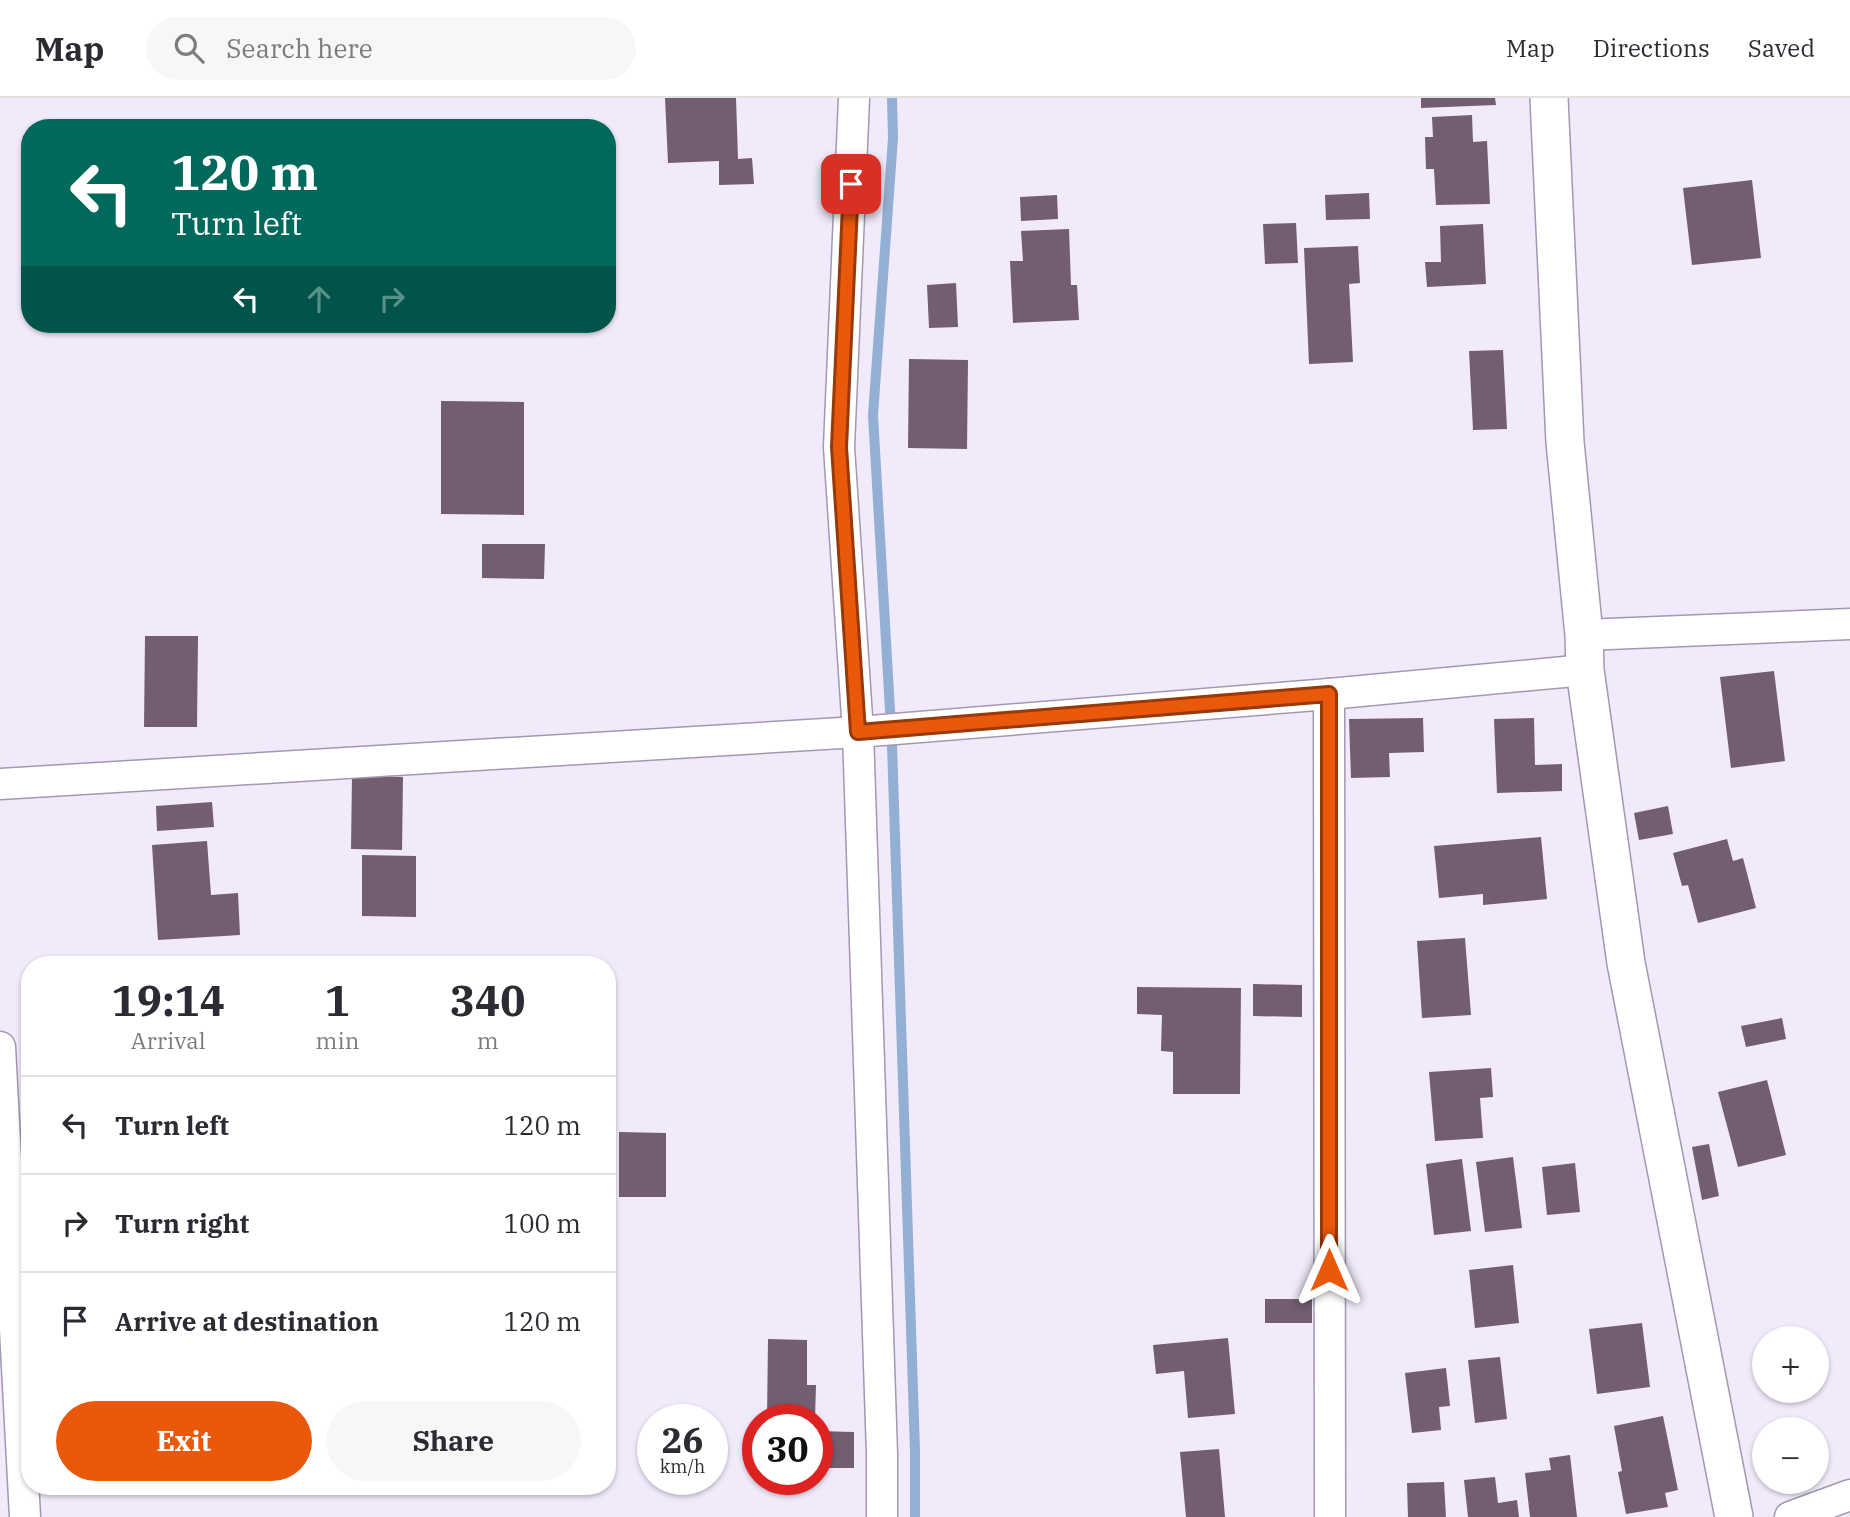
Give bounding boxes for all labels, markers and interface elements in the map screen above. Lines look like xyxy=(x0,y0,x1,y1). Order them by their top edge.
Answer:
search box xyxy=(146,17,636,80)
text: Map xyxy=(35,27,104,70)
icon: search xyxy=(170,29,208,67)
text: Search here xyxy=(226,31,373,65)
text: Map xyxy=(1506,32,1555,64)
text: Directions xyxy=(1593,32,1710,64)
text: Saved xyxy=(1748,32,1815,64)
text: 120 m xyxy=(171,140,318,203)
icon: left xyxy=(56,147,147,238)
pin xyxy=(821,154,881,214)
icon: arrive xyxy=(832,165,870,203)
text: Turn left xyxy=(171,202,302,244)
icon: left xyxy=(227,280,265,318)
icon: ahead xyxy=(300,280,338,318)
icon: right xyxy=(373,280,411,318)
text: 19:14 xyxy=(111,973,225,1028)
text: 1 xyxy=(325,973,350,1028)
text: 340 xyxy=(450,973,525,1028)
text: Arrival xyxy=(131,1025,206,1055)
text: min xyxy=(316,1025,359,1055)
text: m xyxy=(477,1025,499,1055)
icon: left xyxy=(56,1106,94,1144)
text: Turn left xyxy=(115,1108,229,1142)
text: 120 m xyxy=(503,1108,581,1142)
icon: right xyxy=(56,1204,94,1242)
text: Turn right xyxy=(115,1206,249,1240)
text: 100 m xyxy=(503,1206,581,1240)
position arrow xyxy=(1292,1233,1366,1307)
icon: arrive xyxy=(56,1302,94,1340)
text: Arrive at destination xyxy=(115,1304,379,1338)
text: 120 m xyxy=(503,1304,581,1338)
map controls xyxy=(1752,1326,1829,1494)
button: + xyxy=(1752,1326,1829,1403)
button: Exit xyxy=(56,1401,312,1481)
button: Share xyxy=(326,1401,581,1481)
speed limit sign: 30 xyxy=(742,1404,833,1495)
text: 26 xyxy=(661,1417,704,1463)
button: − xyxy=(1752,1417,1829,1494)
text: km/h xyxy=(660,1455,705,1478)

